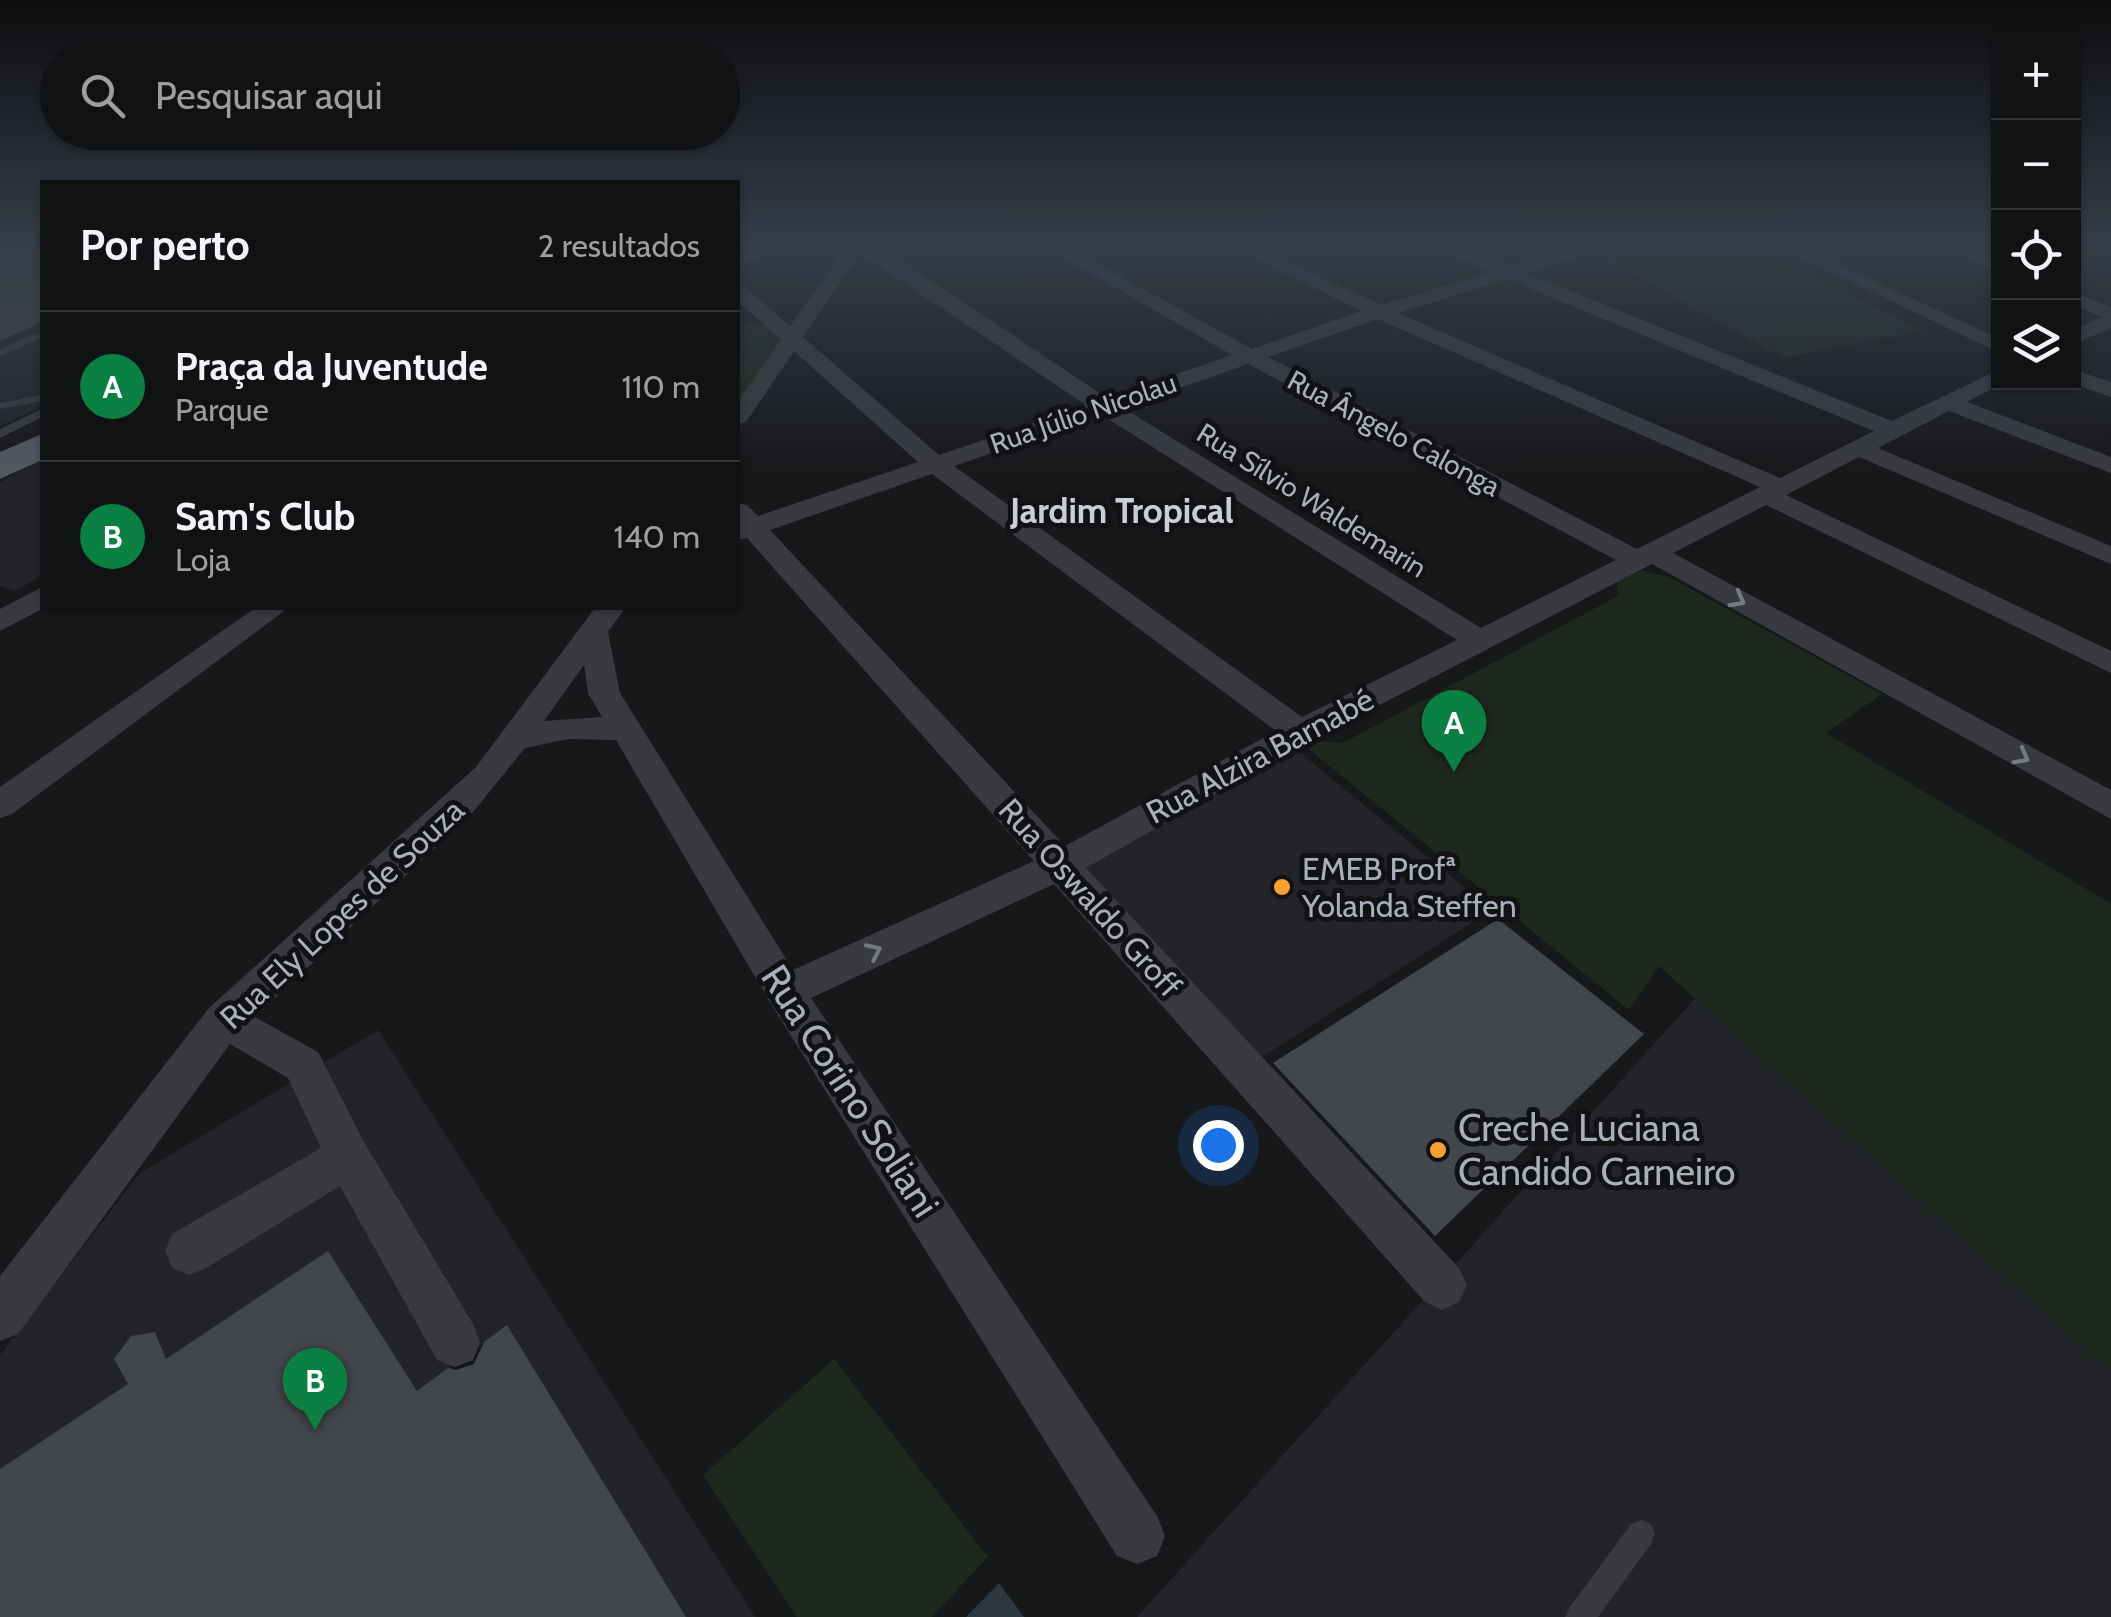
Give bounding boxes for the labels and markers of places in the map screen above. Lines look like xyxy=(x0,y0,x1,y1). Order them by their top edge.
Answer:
pin: A xyxy=(1422,690,1486,772)
place label: EMEB Profª Yolanda Steffen xyxy=(1301,849,1517,925)
marker: EMEB Profª Yolanda Steffen xyxy=(1271,876,1293,898)
place label: Creche Luciana Candido Carneiro xyxy=(1458,1104,1735,1195)
marker: Creche Luciana Candido Carneiro xyxy=(1427,1139,1449,1161)
pin: B xyxy=(282,1348,348,1430)

